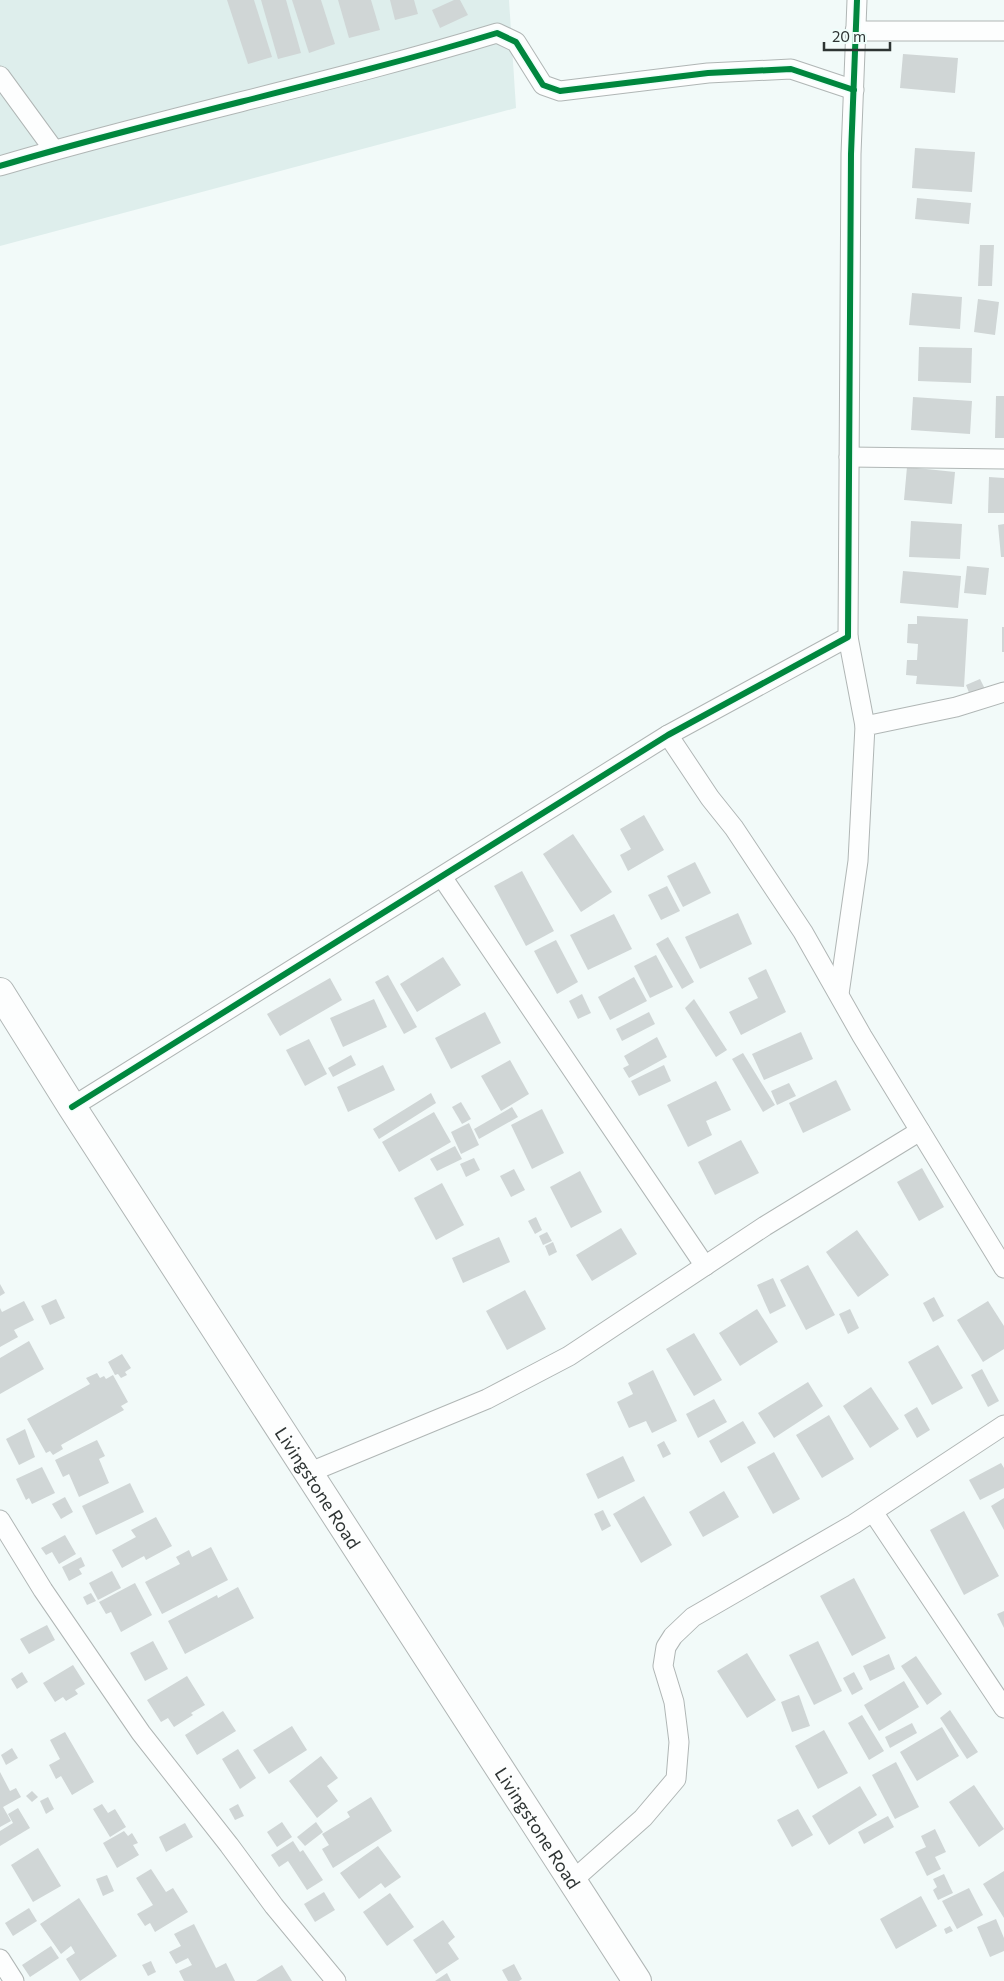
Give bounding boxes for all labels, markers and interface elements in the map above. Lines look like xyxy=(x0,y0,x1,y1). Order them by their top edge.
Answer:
scale bar xyxy=(824,20,890,52)
text: 20 m xyxy=(832,27,866,45)
street label: Livingstone Road xyxy=(271,1423,365,1553)
street label: Livingstone Road xyxy=(491,1763,585,1893)

